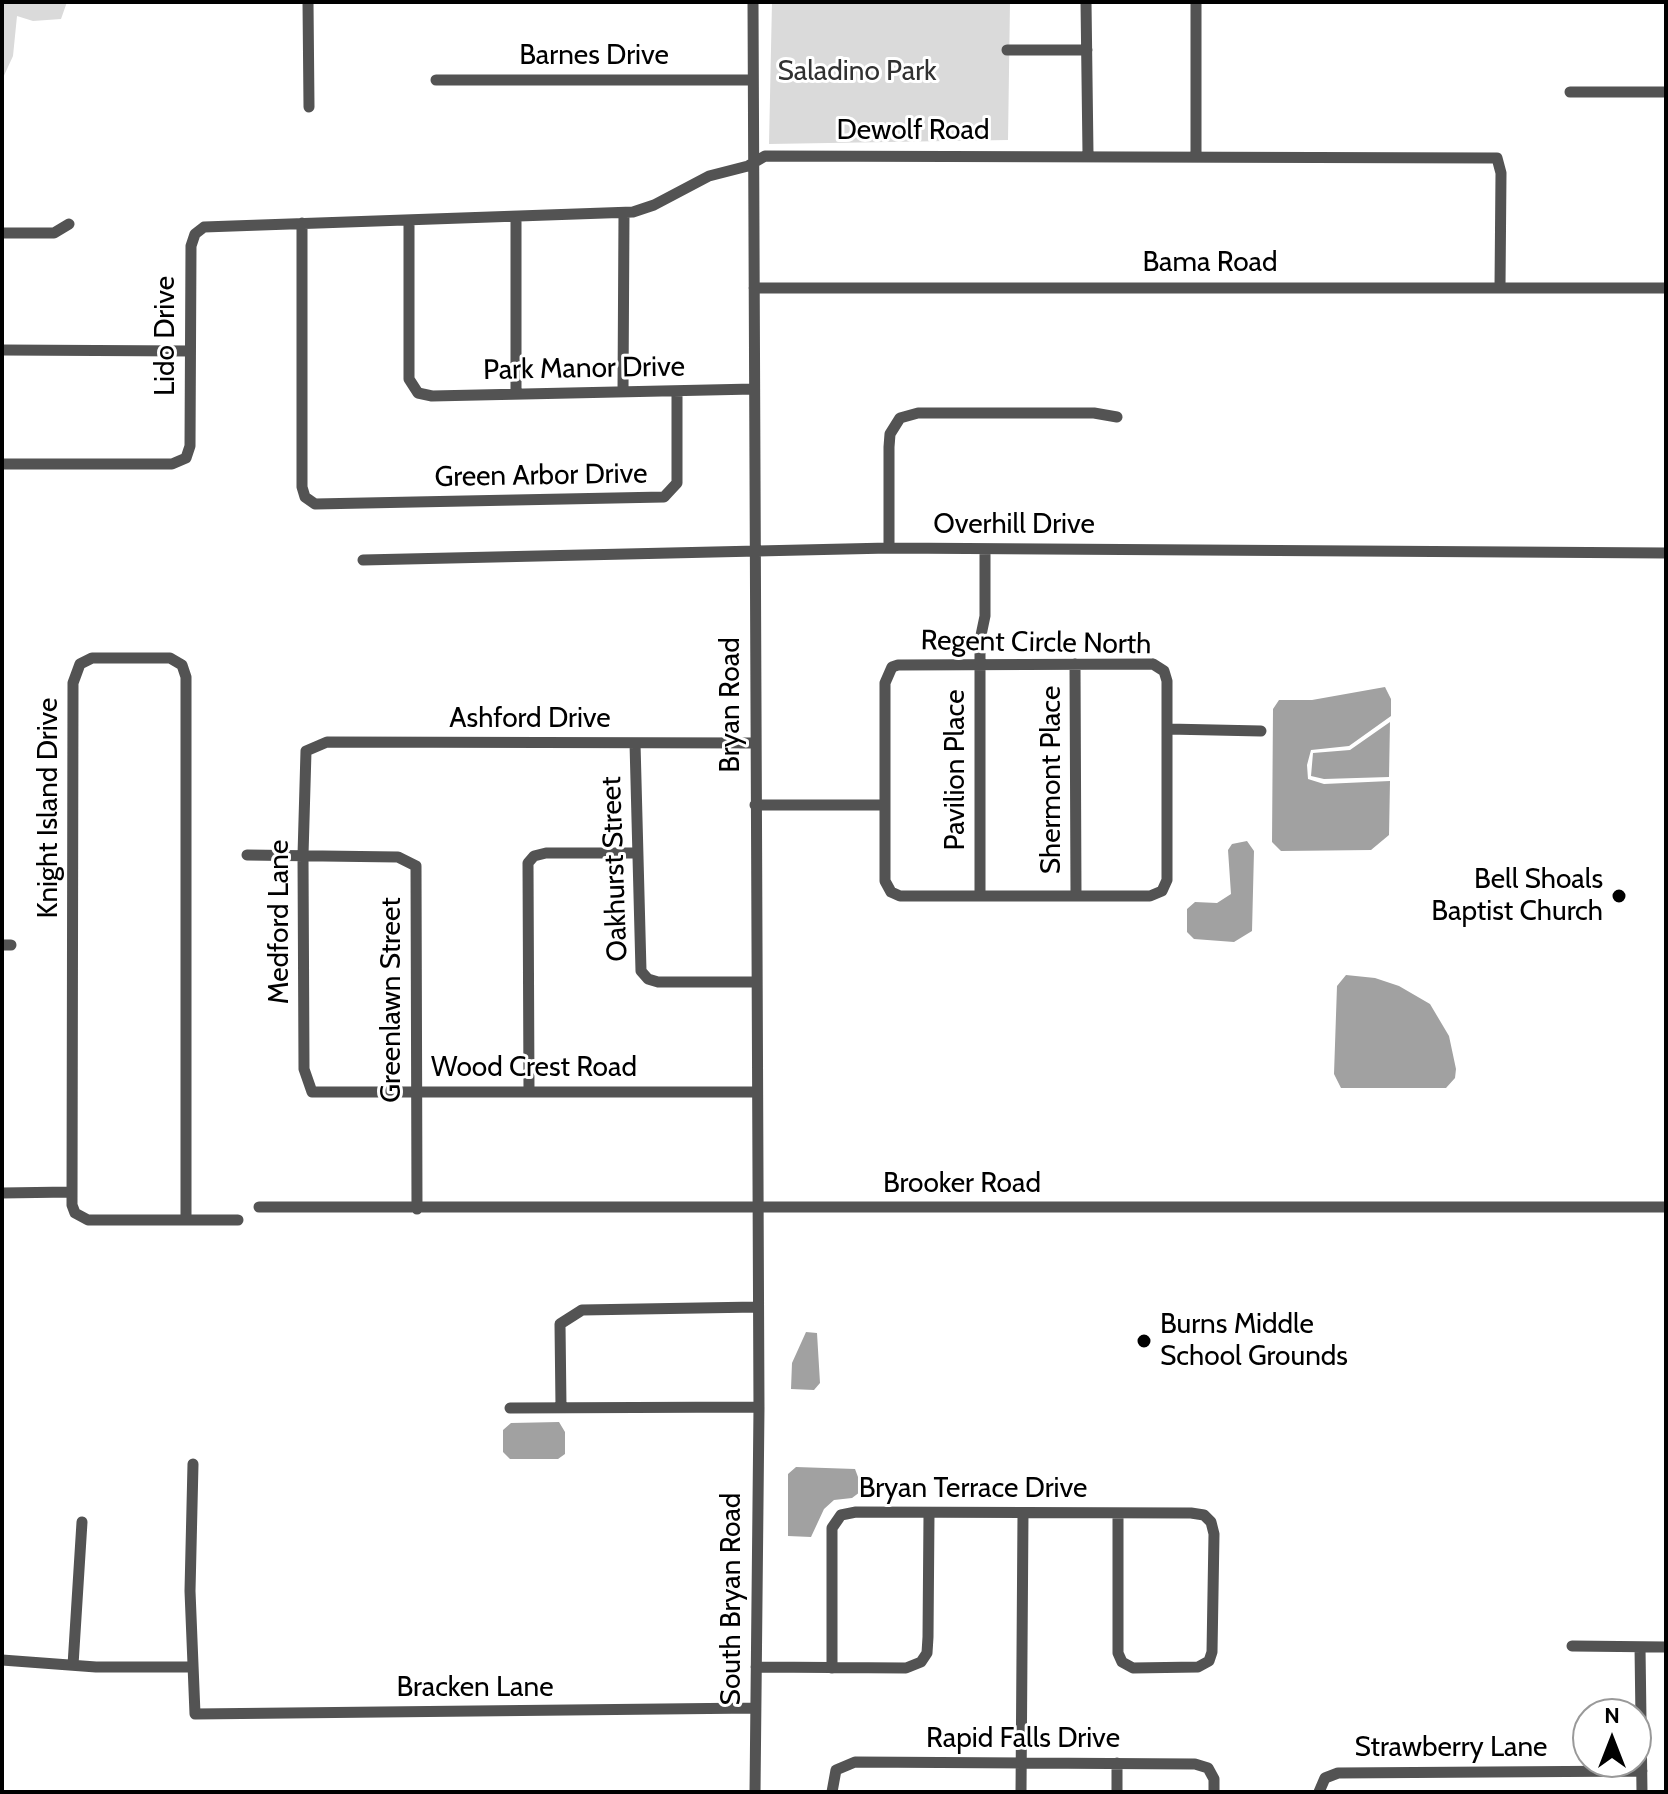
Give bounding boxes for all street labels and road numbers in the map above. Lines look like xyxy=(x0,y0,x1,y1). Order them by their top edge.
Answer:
street label: Barnes Drive xyxy=(519,39,669,73)
street label: Dewolf Road xyxy=(837,114,989,148)
street label: Bama Road xyxy=(1142,246,1278,280)
street label: Lido Drive xyxy=(149,276,183,396)
street label: Park Manor Drive xyxy=(483,350,685,388)
street label: Green Arbor Drive xyxy=(434,457,648,495)
street label: Overhill Drive xyxy=(933,508,1095,542)
street label: Regent Circle North xyxy=(920,624,1152,662)
street label: Bryan Road xyxy=(714,637,748,773)
street label: Shermont Place xyxy=(1035,686,1069,874)
street label: Pavilion Place xyxy=(939,690,973,850)
street label: Knight Island Drive xyxy=(32,698,66,918)
street label: Ashford Drive xyxy=(449,702,611,736)
street label: Oakhurst Street xyxy=(595,776,635,962)
street label: Medford Lane xyxy=(263,840,297,1004)
street label: Greenlawn Street xyxy=(375,897,409,1103)
street label: Wood Crest Road xyxy=(431,1051,637,1085)
street label: Brooker Road xyxy=(883,1167,1041,1201)
street label: Bryan Terrace Drive xyxy=(859,1472,1087,1506)
street label: South Bryan Road xyxy=(715,1493,749,1705)
street label: Bracken Lane xyxy=(396,1671,554,1705)
street label: Rapid Falls Drive xyxy=(926,1722,1120,1756)
street label: Strawberry Lane xyxy=(1355,1731,1547,1765)

